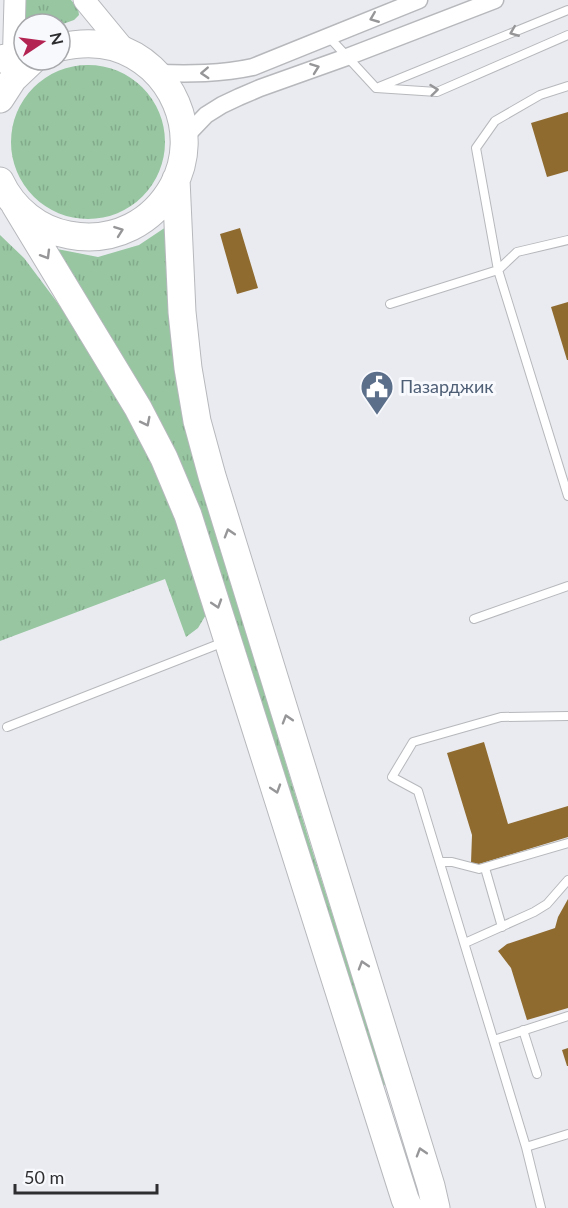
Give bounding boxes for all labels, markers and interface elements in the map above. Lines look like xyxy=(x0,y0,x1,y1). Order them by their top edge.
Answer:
one-way arrow xyxy=(369,11,380,23)
north arrow xyxy=(12,12,72,72)
one-way arrow xyxy=(509,25,520,37)
text: N xyxy=(46,30,68,47)
one-way arrow xyxy=(309,62,320,75)
one-way arrow xyxy=(201,67,210,80)
one-way arrow xyxy=(429,84,439,97)
one-way arrow xyxy=(114,226,124,239)
one-way arrow xyxy=(38,249,50,259)
public building icon: Пазарджик xyxy=(359,369,395,416)
place label: Пазарджик xyxy=(400,375,494,397)
one-way arrow xyxy=(139,416,150,427)
one-way arrow xyxy=(224,528,236,539)
one-way arrow xyxy=(210,598,222,608)
one-way arrow xyxy=(281,714,294,725)
one-way arrow xyxy=(269,783,281,794)
one-way arrow xyxy=(358,960,370,971)
one-way arrow xyxy=(416,1147,428,1157)
scale bar xyxy=(15,1157,158,1195)
text: 50 m xyxy=(24,1166,64,1188)

